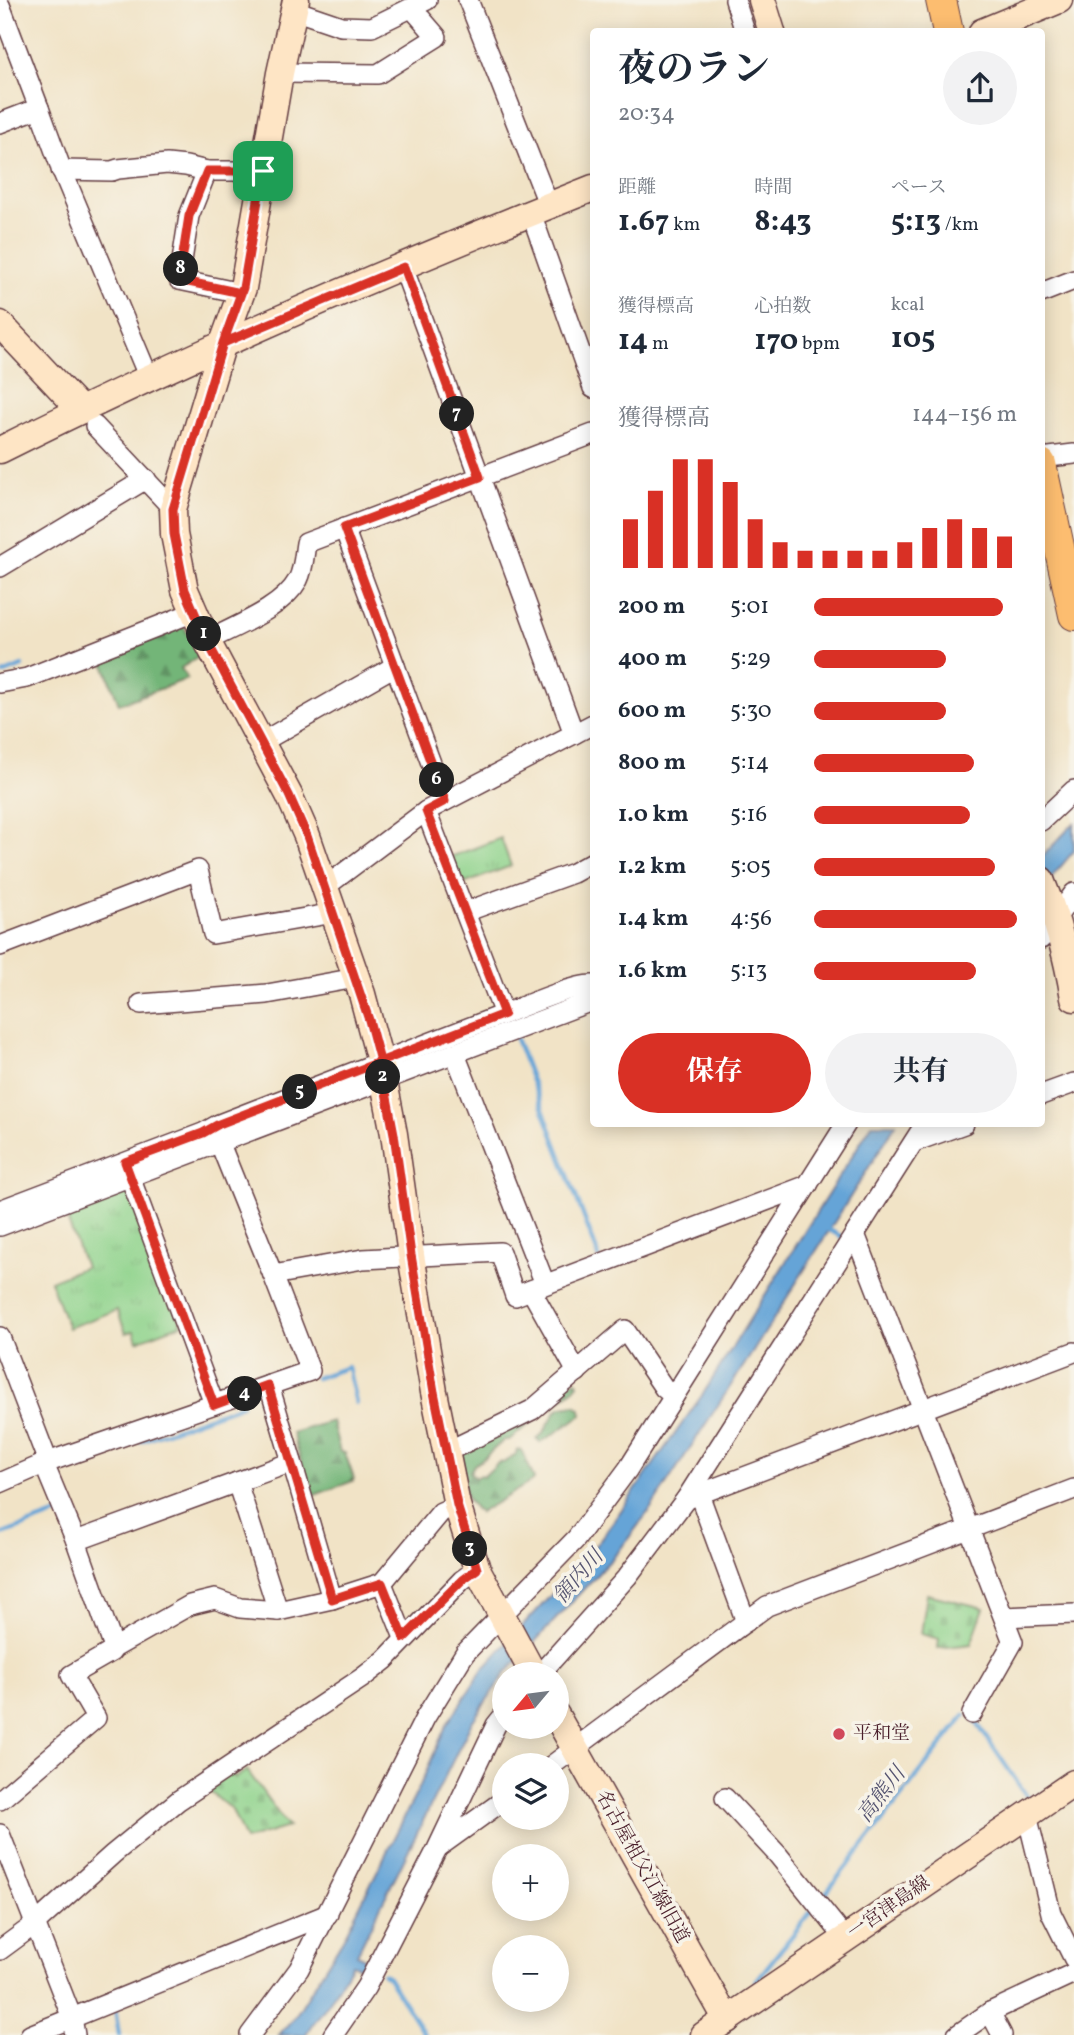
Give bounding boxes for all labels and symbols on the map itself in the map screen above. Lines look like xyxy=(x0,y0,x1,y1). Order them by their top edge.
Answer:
pin xyxy=(233,141,293,201)
pin: 8 xyxy=(164,252,198,286)
pin: 7 xyxy=(440,396,475,432)
pin: 1 xyxy=(186,616,222,652)
pin: 6 xyxy=(420,762,454,798)
pin: 2 xyxy=(366,1060,400,1094)
pin: 5 xyxy=(282,1074,318,1110)
pin: 4 xyxy=(228,1376,262,1412)
pin: 3 xyxy=(452,1532,488,1566)
water label: 領内川 xyxy=(547,1542,612,1610)
north arrow xyxy=(492,1662,569,1740)
place label: 平和堂 xyxy=(853,1721,910,1747)
marker: 平和堂 xyxy=(831,1726,847,1742)
water label: 高熊川 xyxy=(851,1760,914,1829)
street label: 名古屋祖父江線旧道 xyxy=(589,1786,695,1948)
street label: 一宮津島線 xyxy=(843,1870,935,1946)

